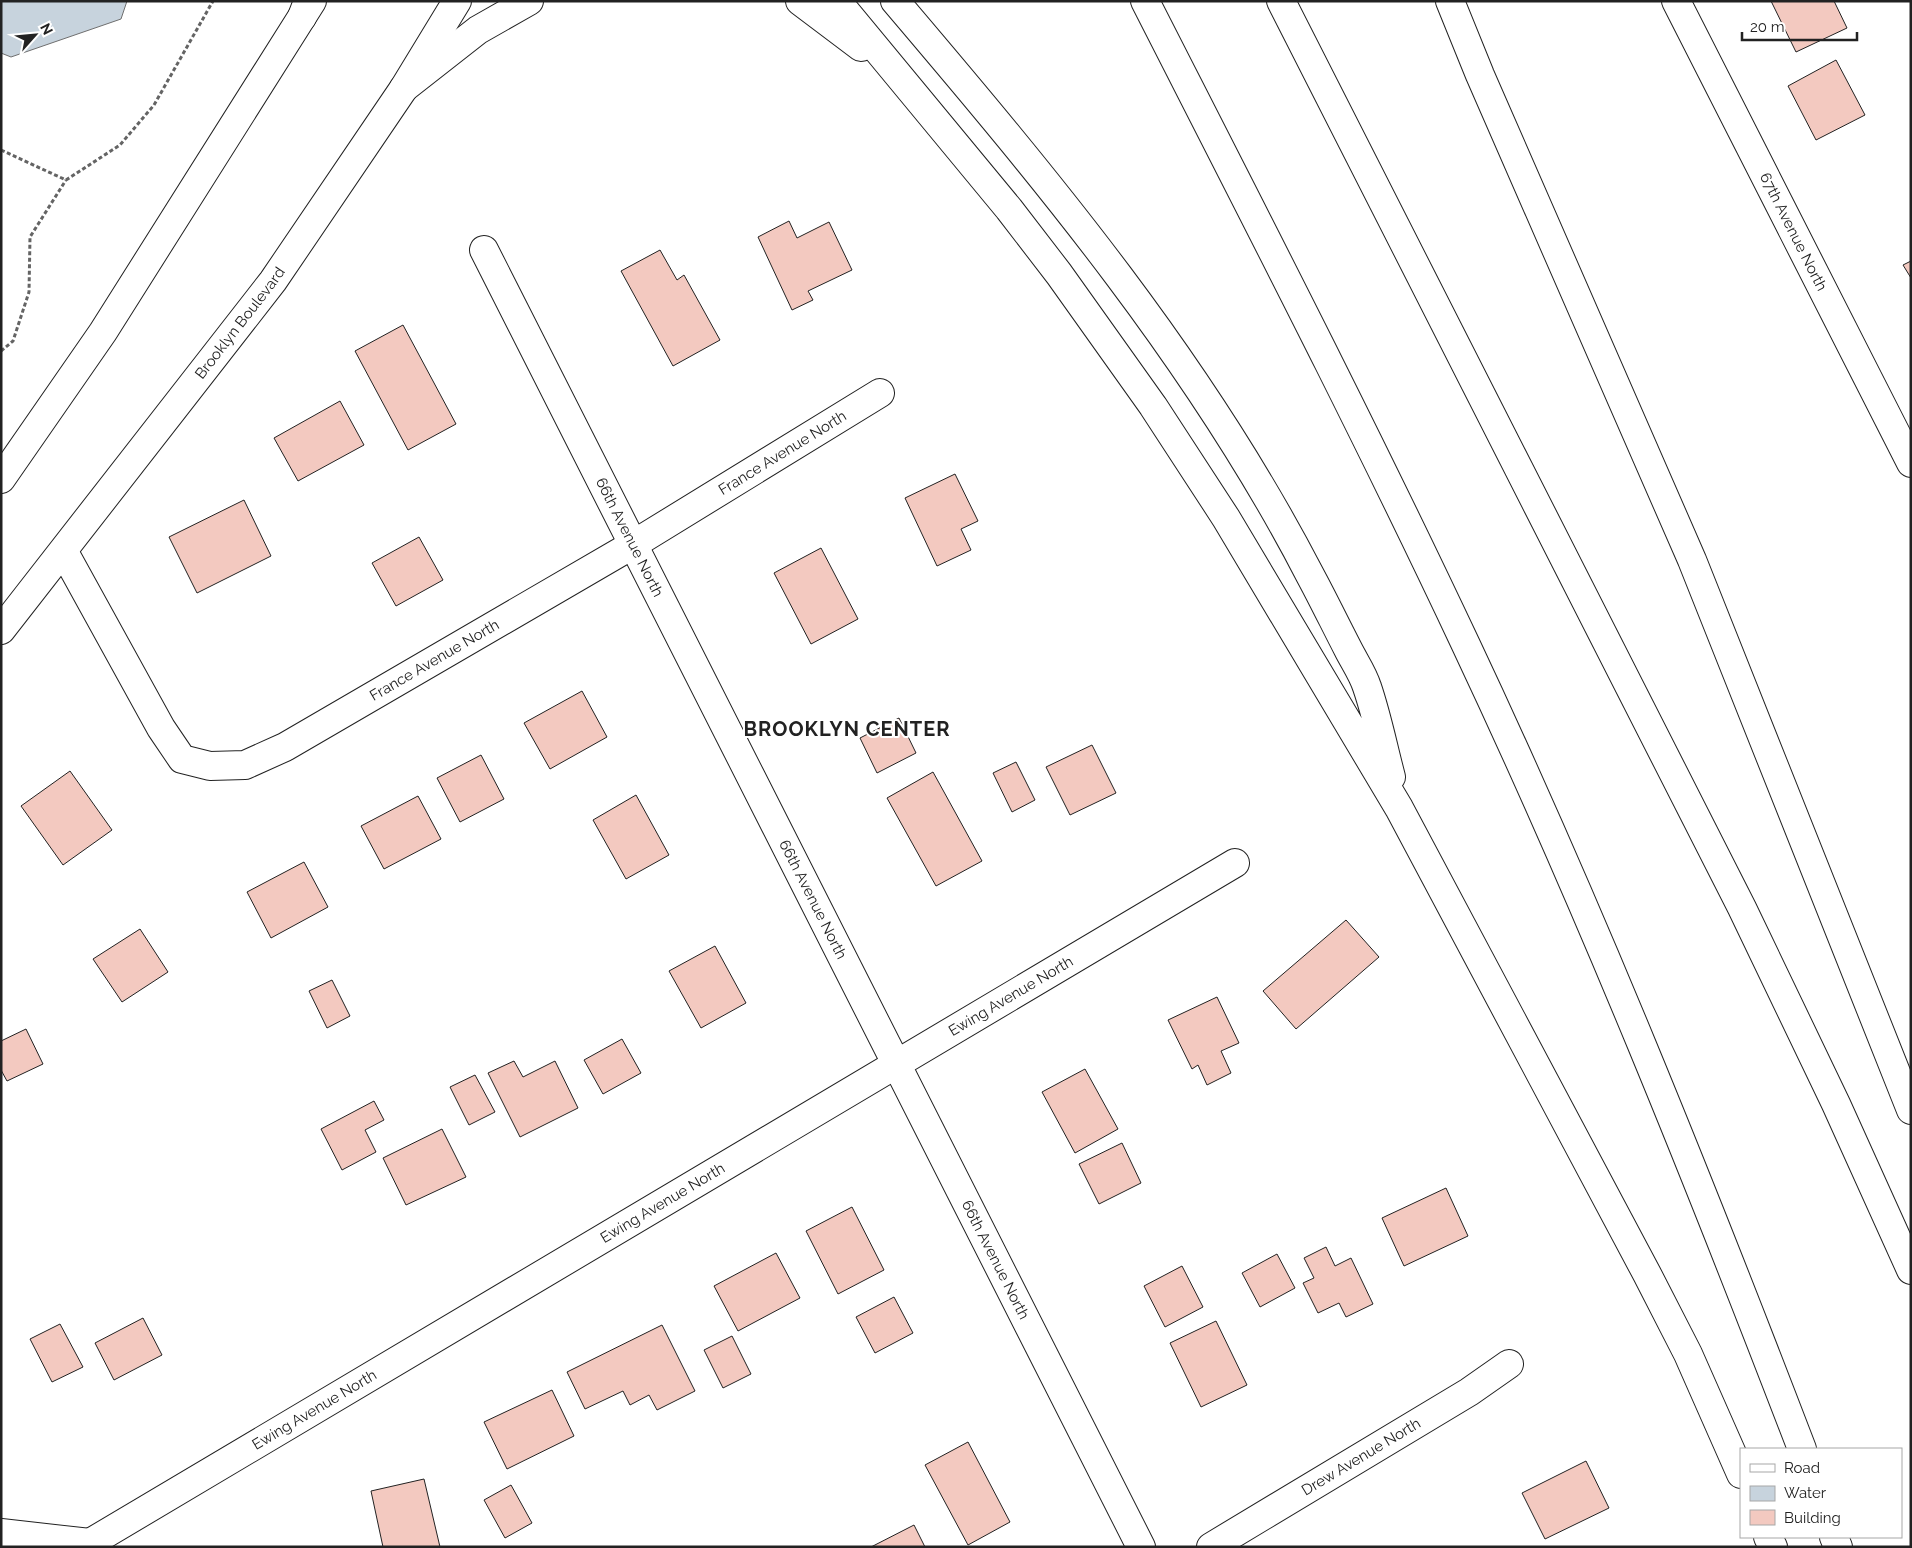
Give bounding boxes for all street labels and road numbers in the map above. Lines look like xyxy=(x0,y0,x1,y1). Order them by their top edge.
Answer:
street label: 67th Avenue North xyxy=(1756,170,1831,294)
street label: Brooklyn Boulevard xyxy=(191,264,289,382)
street label: France Avenue North xyxy=(715,407,850,499)
street label: 66th Avenue North xyxy=(592,475,667,600)
street label: France Avenue North xyxy=(366,615,502,705)
street label: 66th Avenue North xyxy=(775,837,851,962)
street label: Ewing Avenue North xyxy=(945,952,1076,1040)
street label: Ewing Avenue North xyxy=(597,1159,728,1247)
street label: 66th Avenue North xyxy=(958,1197,1033,1322)
street label: Ewing Avenue North xyxy=(249,1366,380,1454)
street label: Drew Avenue North xyxy=(1298,1414,1424,1499)

